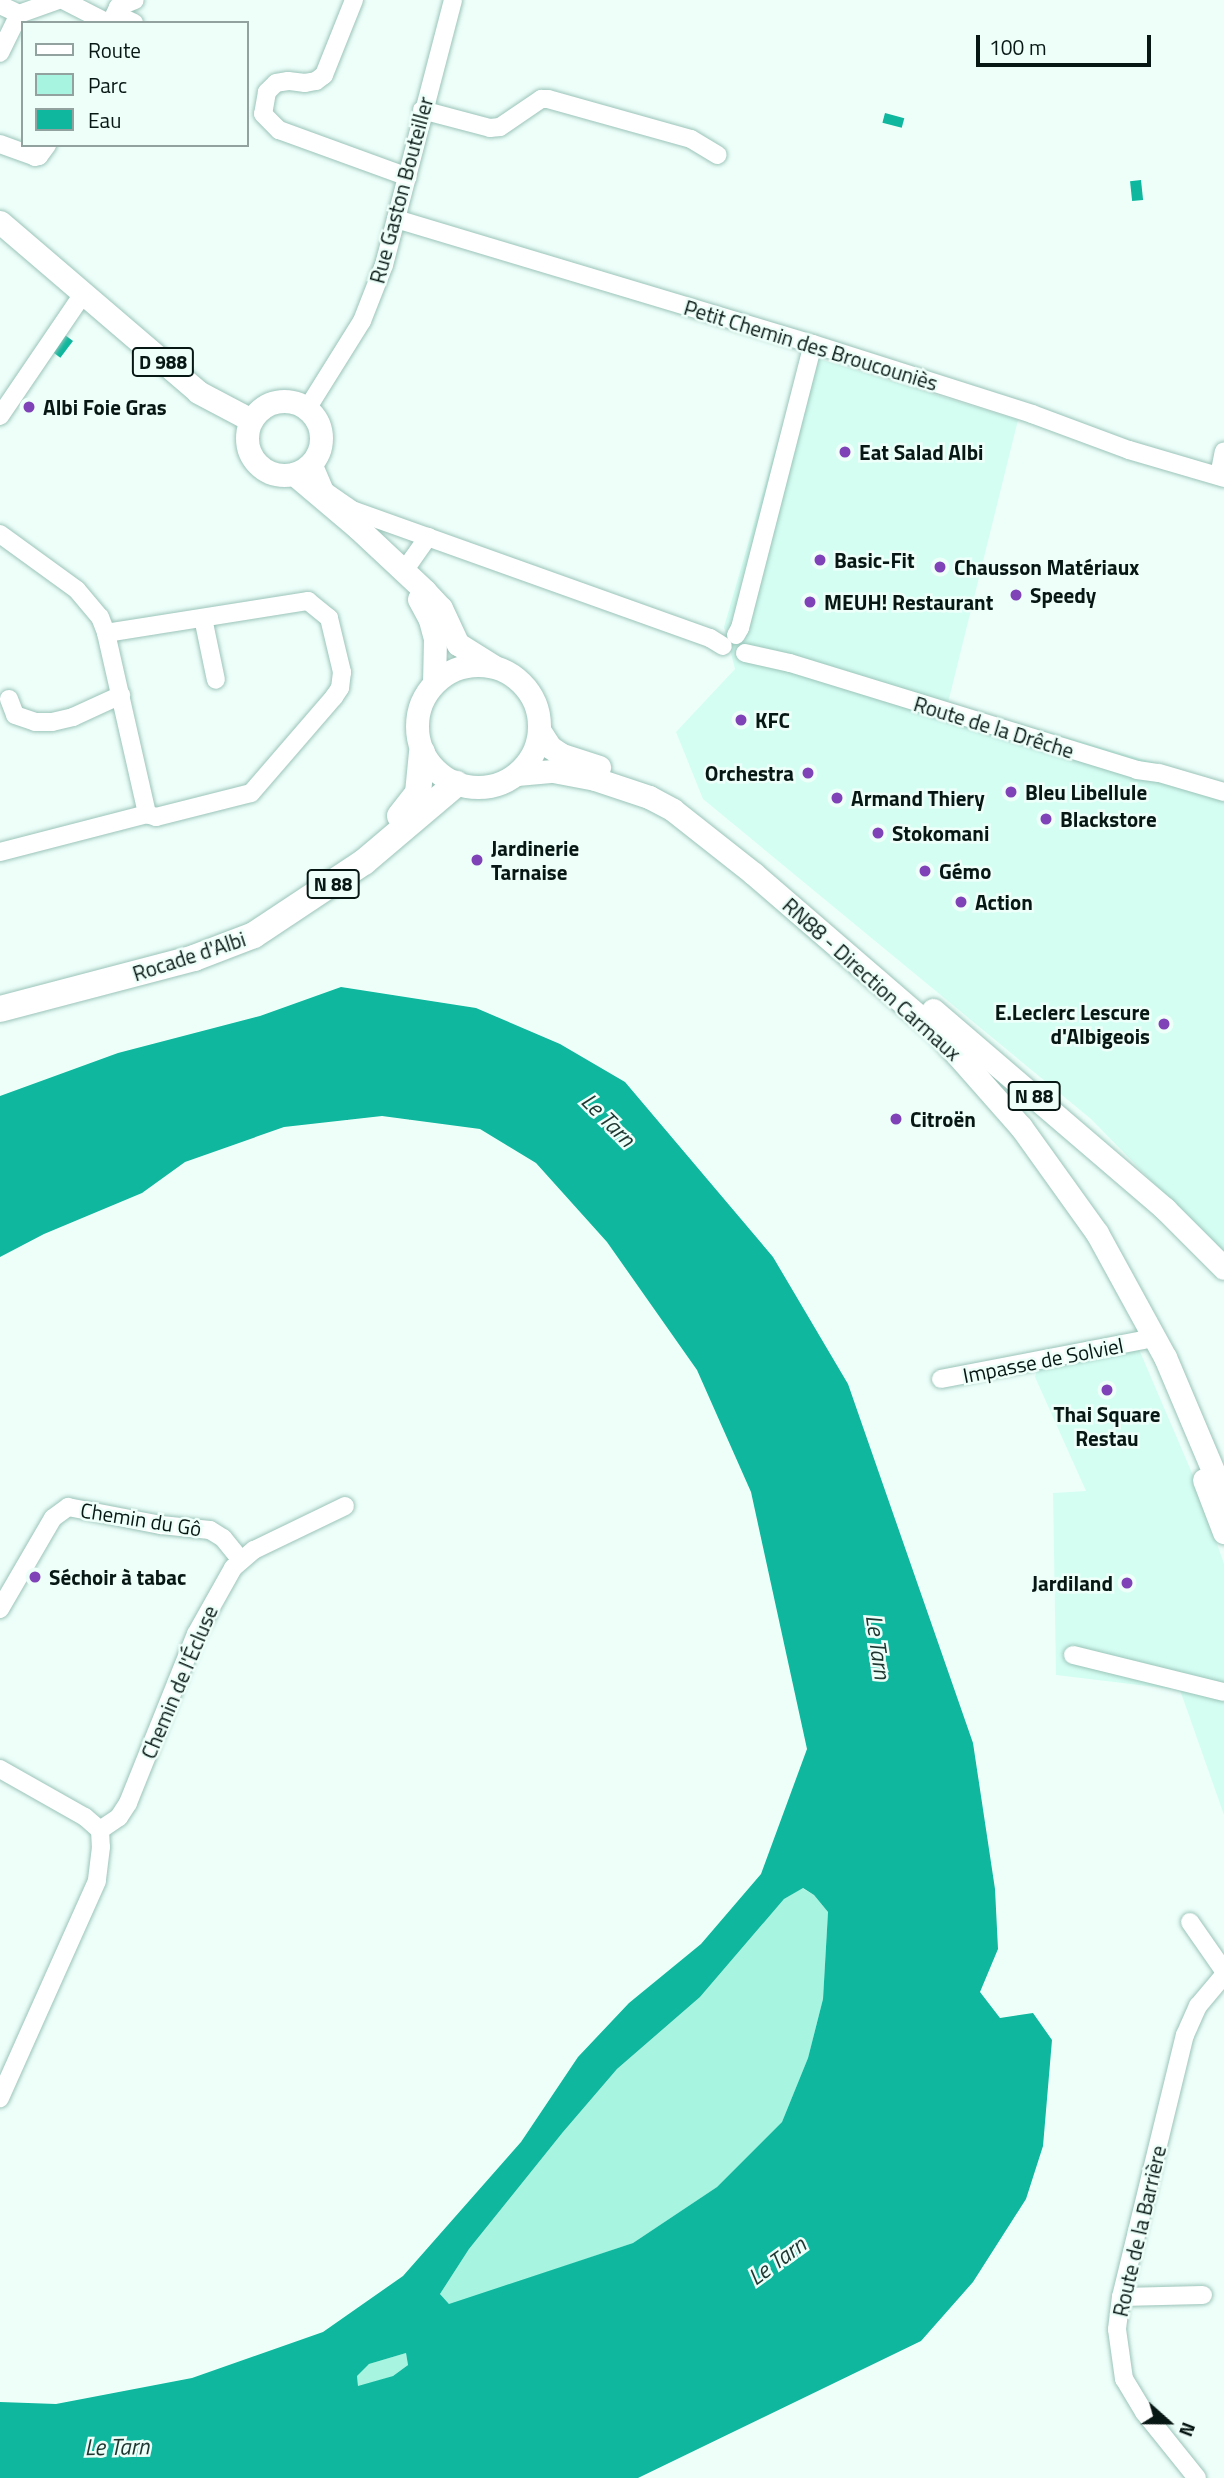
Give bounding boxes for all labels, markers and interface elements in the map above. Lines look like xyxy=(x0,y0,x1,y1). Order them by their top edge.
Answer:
legend xyxy=(21,21,248,147)
scale bar xyxy=(979,21,1154,65)
text: 100 m xyxy=(989,31,1046,63)
text: Route xyxy=(88,34,141,66)
text: Parc xyxy=(88,69,127,101)
street label: Rue Gaston Bouteiller xyxy=(364,94,438,286)
text: Eau xyxy=(88,104,121,136)
street label: Petit Chemin des Broucouniès xyxy=(681,294,941,396)
road number: D 988 xyxy=(132,346,194,378)
place label: Albi Foie Gras xyxy=(43,394,167,420)
marker: Albi Foie Gras xyxy=(21,399,37,415)
place label: Eat Salad Albi xyxy=(859,439,983,465)
marker: Eat Salad Albi xyxy=(837,444,853,460)
place label: Basic-Fit xyxy=(834,547,915,573)
marker: Basic-Fit xyxy=(812,552,828,568)
place label: Chausson Matériaux xyxy=(954,554,1139,580)
marker: Chausson Matériaux xyxy=(932,559,948,575)
place label: Speedy xyxy=(1030,582,1096,608)
marker: Speedy xyxy=(1008,587,1024,603)
place label: MEUH! Restaurant xyxy=(824,589,993,615)
marker: MEUH! Restaurant xyxy=(802,594,818,610)
street label: Route de la Drêche xyxy=(911,691,1077,763)
place label: KFC xyxy=(755,707,790,733)
marker: KFC xyxy=(733,712,749,728)
place label: Orchestra xyxy=(705,760,794,786)
marker: Orchestra xyxy=(800,765,816,781)
place label: Bleu Libellule xyxy=(1025,779,1147,805)
marker: Bleu Libellule xyxy=(1003,784,1019,800)
place label: Armand Thiery xyxy=(851,785,985,811)
marker: Armand Thiery xyxy=(829,790,845,806)
place label: Blackstore xyxy=(1060,806,1157,832)
marker: Blackstore xyxy=(1038,811,1054,827)
place label: Stokomani xyxy=(892,820,989,846)
marker: Stokomani xyxy=(870,825,886,841)
place label: Jardinerie Tarnaise xyxy=(491,835,579,885)
marker: Jardinerie Tarnaise xyxy=(469,852,485,868)
place label: Gémo xyxy=(939,858,991,884)
marker: Gémo xyxy=(917,863,933,879)
road number: N 88 xyxy=(305,869,361,900)
place label: Action xyxy=(975,889,1033,915)
street label: RN88 - Direction Carmaux xyxy=(778,892,966,1066)
marker: Action xyxy=(953,894,969,910)
street label: Rocade d'Albi xyxy=(129,926,249,986)
place label: E.Leclerc Lescure d'Albigeois xyxy=(995,999,1150,1049)
marker: E.Leclerc Lescure d'Albigeois xyxy=(1156,1016,1172,1032)
road number: N 88 xyxy=(1006,1080,1062,1112)
water label: Le Tarn xyxy=(575,1087,641,1153)
place label: Citroën xyxy=(910,1106,976,1132)
marker: Citroën xyxy=(888,1111,904,1127)
street label: Impasse de Solviel xyxy=(961,1332,1125,1388)
marker: Thai Square Restau xyxy=(1099,1382,1115,1398)
place label: Thai Square Restau xyxy=(1053,1401,1161,1451)
street label: Chemin du Gô xyxy=(79,1497,203,1541)
place label: Séchoir à tabac xyxy=(49,1564,186,1590)
marker: Séchoir à tabac xyxy=(27,1569,43,1585)
place label: Jardiland xyxy=(1032,1570,1113,1596)
marker: Jardiland xyxy=(1119,1575,1135,1591)
street label: Chemin de l'Écluse xyxy=(135,1602,223,1762)
water label: Le Tarn xyxy=(860,1613,896,1681)
street label: Route de la Barrière xyxy=(1107,2143,1171,2319)
water label: Le Tarn xyxy=(743,2231,811,2291)
north arrow xyxy=(1133,2387,1203,2457)
text: N xyxy=(1172,2418,1204,2441)
water label: Le Tarn xyxy=(84,2433,150,2461)

